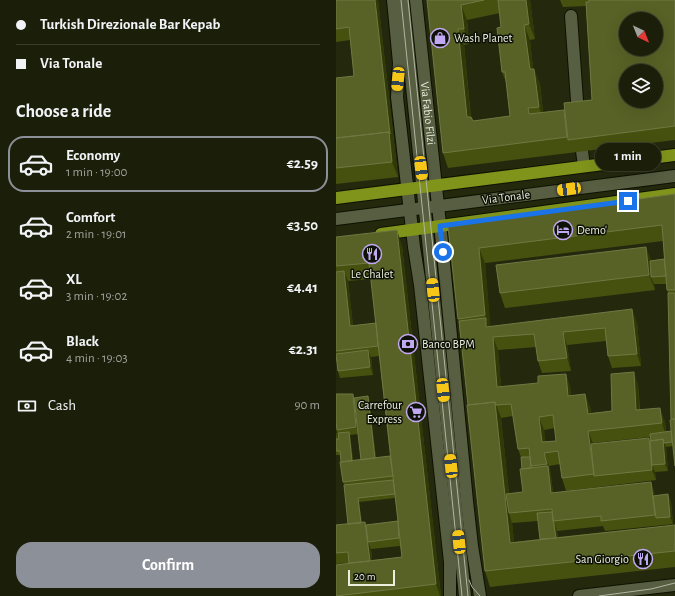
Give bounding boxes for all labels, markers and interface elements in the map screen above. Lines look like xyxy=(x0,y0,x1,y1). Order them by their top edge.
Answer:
north arrow xyxy=(619,12,663,56)
map controls xyxy=(619,12,663,108)
text: Turkish Direzionale Bar Kepab xyxy=(40,17,220,32)
shop icon: Wash Planet xyxy=(429,27,451,49)
place label: Wash Planet xyxy=(454,32,513,44)
text: Via Tonale xyxy=(40,56,102,71)
button: layers xyxy=(619,64,663,108)
car xyxy=(391,66,405,92)
street label: Via Fabio Filzi xyxy=(419,81,437,146)
text: Choose a ride xyxy=(16,103,111,121)
callout: 1 min xyxy=(595,143,661,171)
icon: car xyxy=(18,146,54,182)
text: Economy xyxy=(66,148,120,163)
text: 1 min xyxy=(614,150,642,163)
car xyxy=(414,155,428,181)
text: €2.59 xyxy=(287,156,318,171)
text: 1 min · 19:00 xyxy=(66,166,127,179)
car xyxy=(556,181,582,197)
street label: Via Tonale xyxy=(481,188,531,206)
route end xyxy=(619,192,637,210)
icon: car xyxy=(18,208,54,244)
text: Comfort xyxy=(66,210,115,225)
text: €3.50 xyxy=(287,218,318,233)
hotel icon: Demo' xyxy=(552,219,574,241)
place label: Demo' xyxy=(577,224,607,236)
text: 2 min · 19:01 xyxy=(66,228,126,241)
restaurant icon: Le Chalet xyxy=(361,243,383,265)
route start xyxy=(434,243,452,261)
place label: Le Chalet xyxy=(351,268,394,280)
icon: car xyxy=(18,270,54,306)
text: XL xyxy=(66,272,82,287)
car xyxy=(426,277,440,303)
text: €4.41 xyxy=(287,280,318,295)
text: 3 min · 19:02 xyxy=(66,290,127,303)
icon: car xyxy=(18,332,54,368)
bank icon: Banco BPM xyxy=(397,333,419,355)
text: Black xyxy=(66,334,99,349)
place label: Banco BPM xyxy=(422,338,475,350)
text: €2.31 xyxy=(289,342,318,357)
text: 4 min · 19:03 xyxy=(66,352,128,365)
car xyxy=(436,377,450,403)
icon: cash xyxy=(16,395,38,417)
text: Cash xyxy=(48,398,76,413)
text: 90 m xyxy=(294,399,320,412)
place label: Carrefour Express xyxy=(358,399,402,425)
supermarket icon: Carrefour Express xyxy=(405,401,427,423)
car xyxy=(444,453,458,479)
car xyxy=(452,529,466,555)
button: Confirm xyxy=(16,542,320,588)
restaurant icon: San Giorgio xyxy=(632,548,654,570)
place label: San Giorgio xyxy=(576,553,629,565)
scale bar xyxy=(348,568,395,587)
text: 20 m xyxy=(354,571,375,582)

